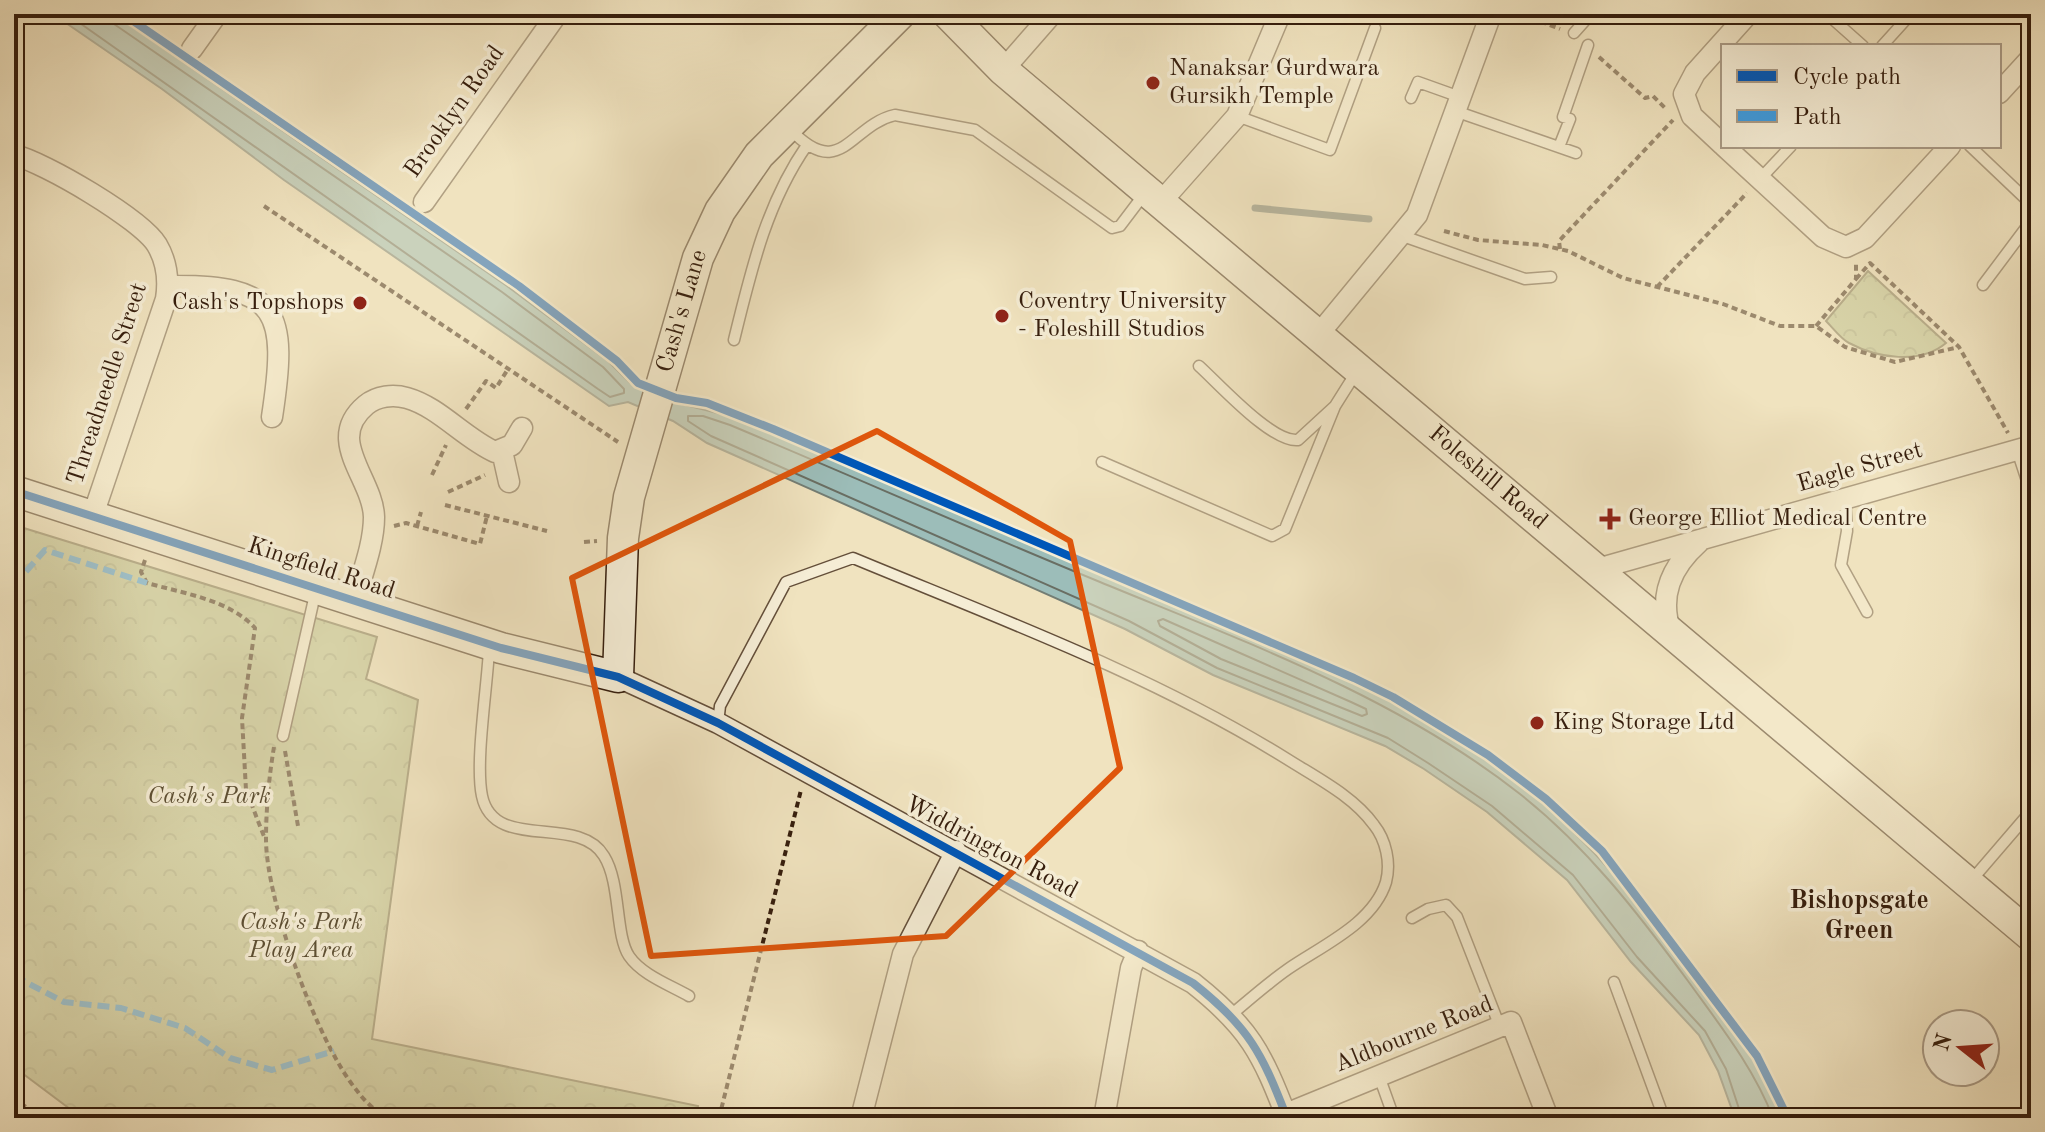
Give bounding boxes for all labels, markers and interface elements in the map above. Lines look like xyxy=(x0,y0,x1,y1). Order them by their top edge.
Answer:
street label: Brooklyn Road xyxy=(401,42,509,182)
legend xyxy=(1721,44,2001,148)
place label: Nanaksar Gurdwara Gursikh Temple xyxy=(1169,57,1379,109)
text: Cycle path xyxy=(1793,66,1901,90)
marker: Nanaksar Gurdwara Gursikh Temple xyxy=(1144,74,1162,92)
text: Path xyxy=(1793,106,1842,130)
street label: Cash's Lane xyxy=(654,246,712,375)
street label: Threadneedle Street xyxy=(64,280,152,488)
place label: Coventry University - Foleshill Studios xyxy=(1018,290,1227,342)
place label: Cash's Topshops xyxy=(172,291,344,315)
marker: Cash's Topshops xyxy=(351,294,369,312)
marker: Coventry University - Foleshill Studios xyxy=(993,307,1011,325)
street label: Foleshill Road xyxy=(1424,422,1551,535)
street label: Eagle Street xyxy=(1795,439,1925,497)
place label: George Elliot Medical Centre xyxy=(1628,507,1927,531)
marker: George Elliot Medical Centre xyxy=(1599,508,1621,530)
street label: Kingfield Road xyxy=(244,534,398,604)
place label: King Storage Ltd xyxy=(1553,711,1735,735)
marker: King Storage Ltd xyxy=(1528,714,1546,732)
park label: Cash's Park xyxy=(147,785,271,809)
street label: Widdrington Road xyxy=(901,792,1081,904)
district label: Bishopsgate Green xyxy=(1789,888,1929,944)
park label: Cash's Park Play Area xyxy=(239,911,363,963)
street label: Aldbourne Road xyxy=(1331,992,1497,1078)
north arrow xyxy=(1921,1008,2001,1088)
text: N xyxy=(1931,1031,1957,1054)

